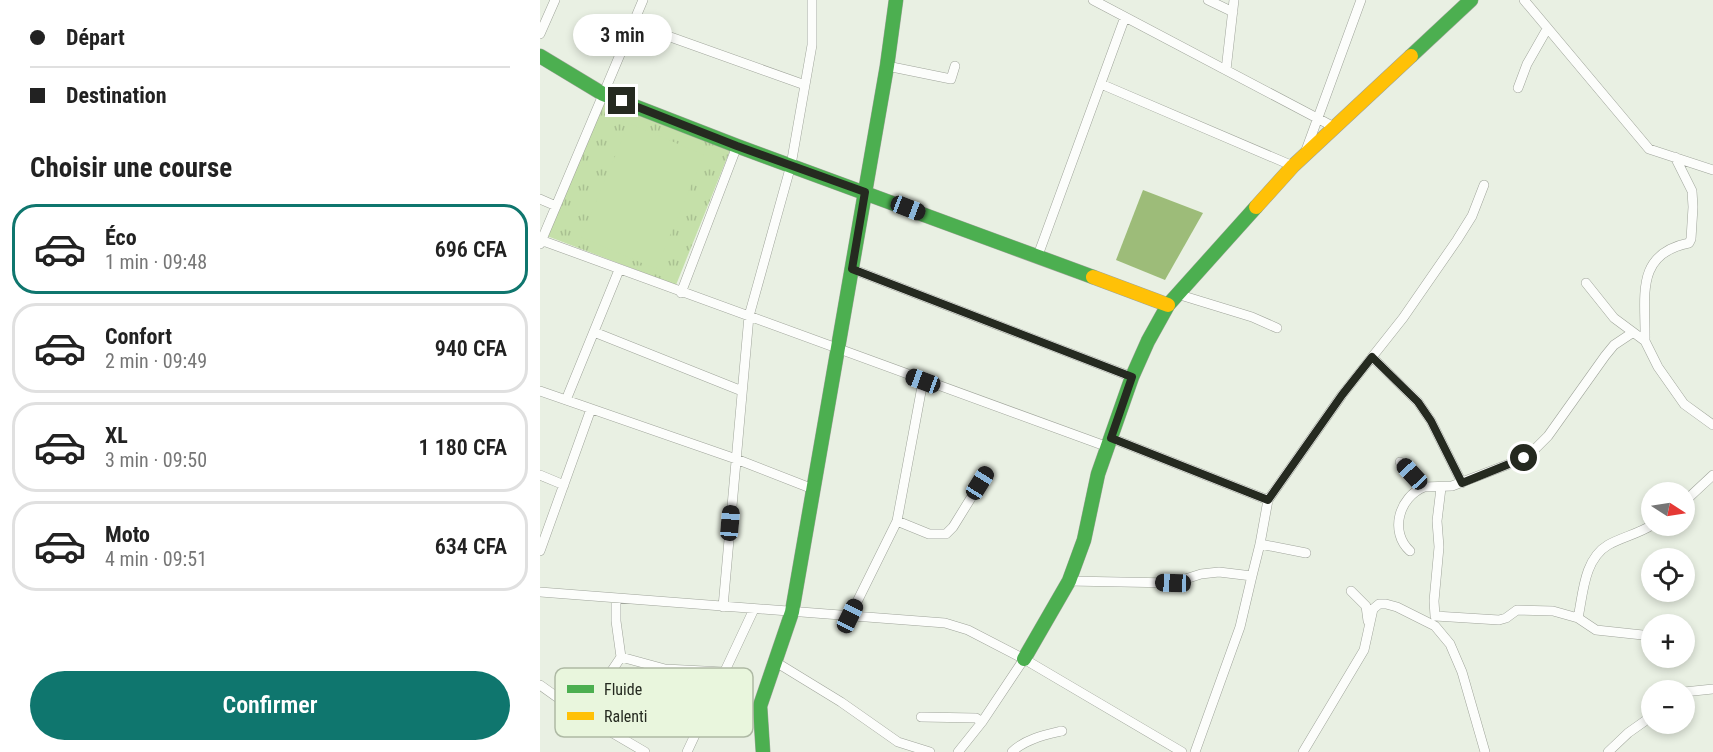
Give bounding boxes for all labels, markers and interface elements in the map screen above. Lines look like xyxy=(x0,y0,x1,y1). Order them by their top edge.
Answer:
callout: 3 min xyxy=(572,14,672,56)
text: 3 min xyxy=(600,23,645,47)
text: Départ xyxy=(66,25,125,50)
text: Destination xyxy=(66,83,167,108)
route end xyxy=(608,87,635,114)
text: Choisir une course xyxy=(30,152,232,184)
car xyxy=(888,193,928,223)
icon: car xyxy=(33,222,87,276)
text: Éco xyxy=(105,225,137,250)
text: 696 CFA xyxy=(435,237,507,262)
text: 1 min · 09:48 xyxy=(105,250,207,274)
icon: car xyxy=(33,321,87,375)
text: Confort xyxy=(105,324,172,349)
text: 940 CFA xyxy=(435,336,507,361)
text: 2 min · 09:49 xyxy=(105,349,207,373)
car xyxy=(903,366,943,396)
icon: car xyxy=(33,420,87,474)
text: XL xyxy=(105,423,128,448)
text: 1 180 CFA xyxy=(419,435,507,460)
route start xyxy=(1510,444,1537,471)
text: 3 min · 09:50 xyxy=(105,448,207,472)
car xyxy=(1393,455,1431,493)
car xyxy=(963,463,997,503)
north arrow xyxy=(1641,482,1695,536)
map controls xyxy=(1641,482,1695,734)
car xyxy=(719,504,741,542)
icon: car xyxy=(33,519,87,573)
text: Moto xyxy=(105,522,150,547)
text: 634 CFA xyxy=(435,534,507,559)
text: 4 min · 09:51 xyxy=(105,547,207,571)
button: locate xyxy=(1641,548,1695,602)
car xyxy=(1155,573,1191,593)
car xyxy=(834,596,866,636)
button: + xyxy=(1641,614,1695,668)
legend xyxy=(555,668,753,737)
button: Confirmer xyxy=(30,671,510,740)
text: Fluide xyxy=(604,680,642,699)
button: − xyxy=(1641,680,1695,734)
text: Ralenti xyxy=(604,707,647,726)

